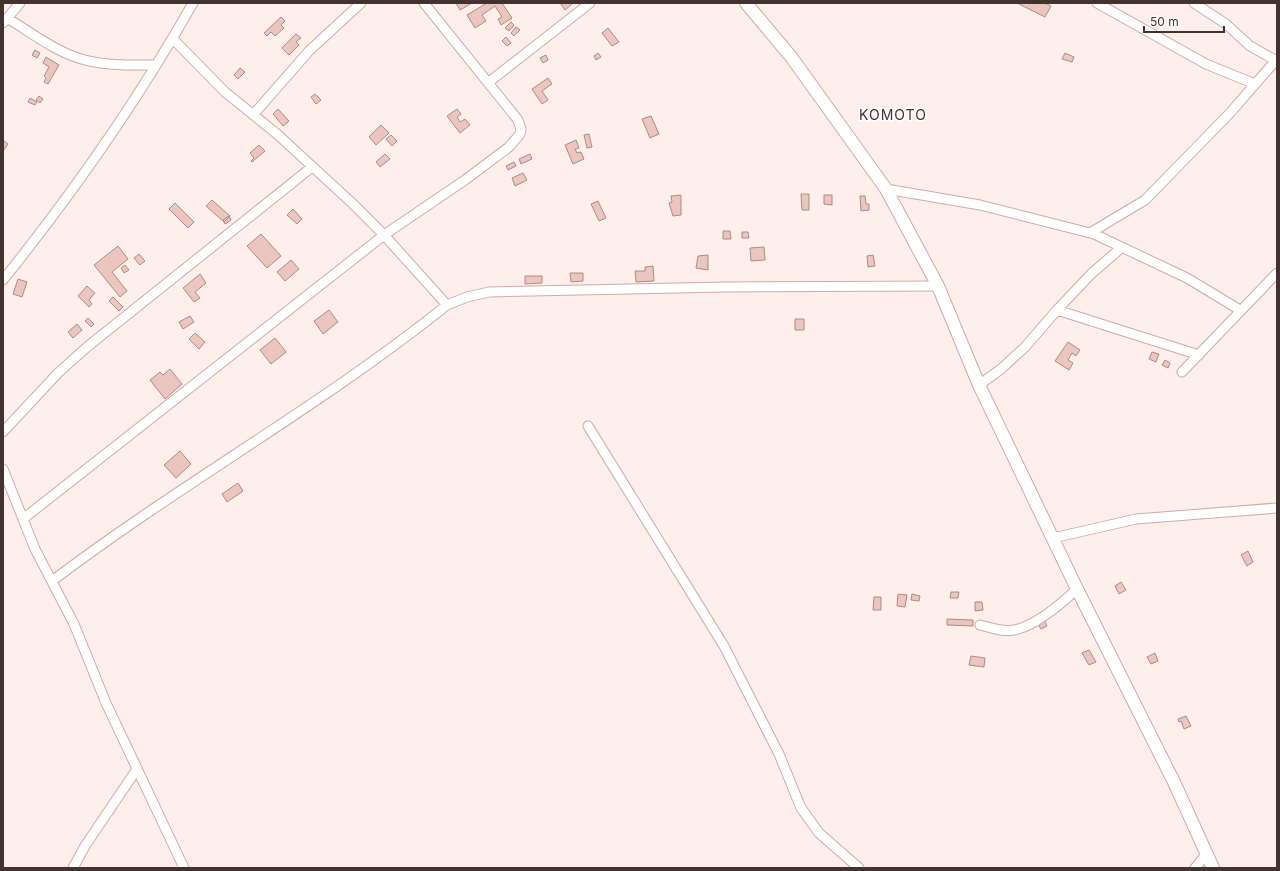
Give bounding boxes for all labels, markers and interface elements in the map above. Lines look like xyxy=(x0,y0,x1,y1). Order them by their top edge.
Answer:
scale bar xyxy=(1144,8,1224,34)
text: 50 m xyxy=(1150,14,1179,29)
district label: KOMOTO xyxy=(859,106,927,123)

